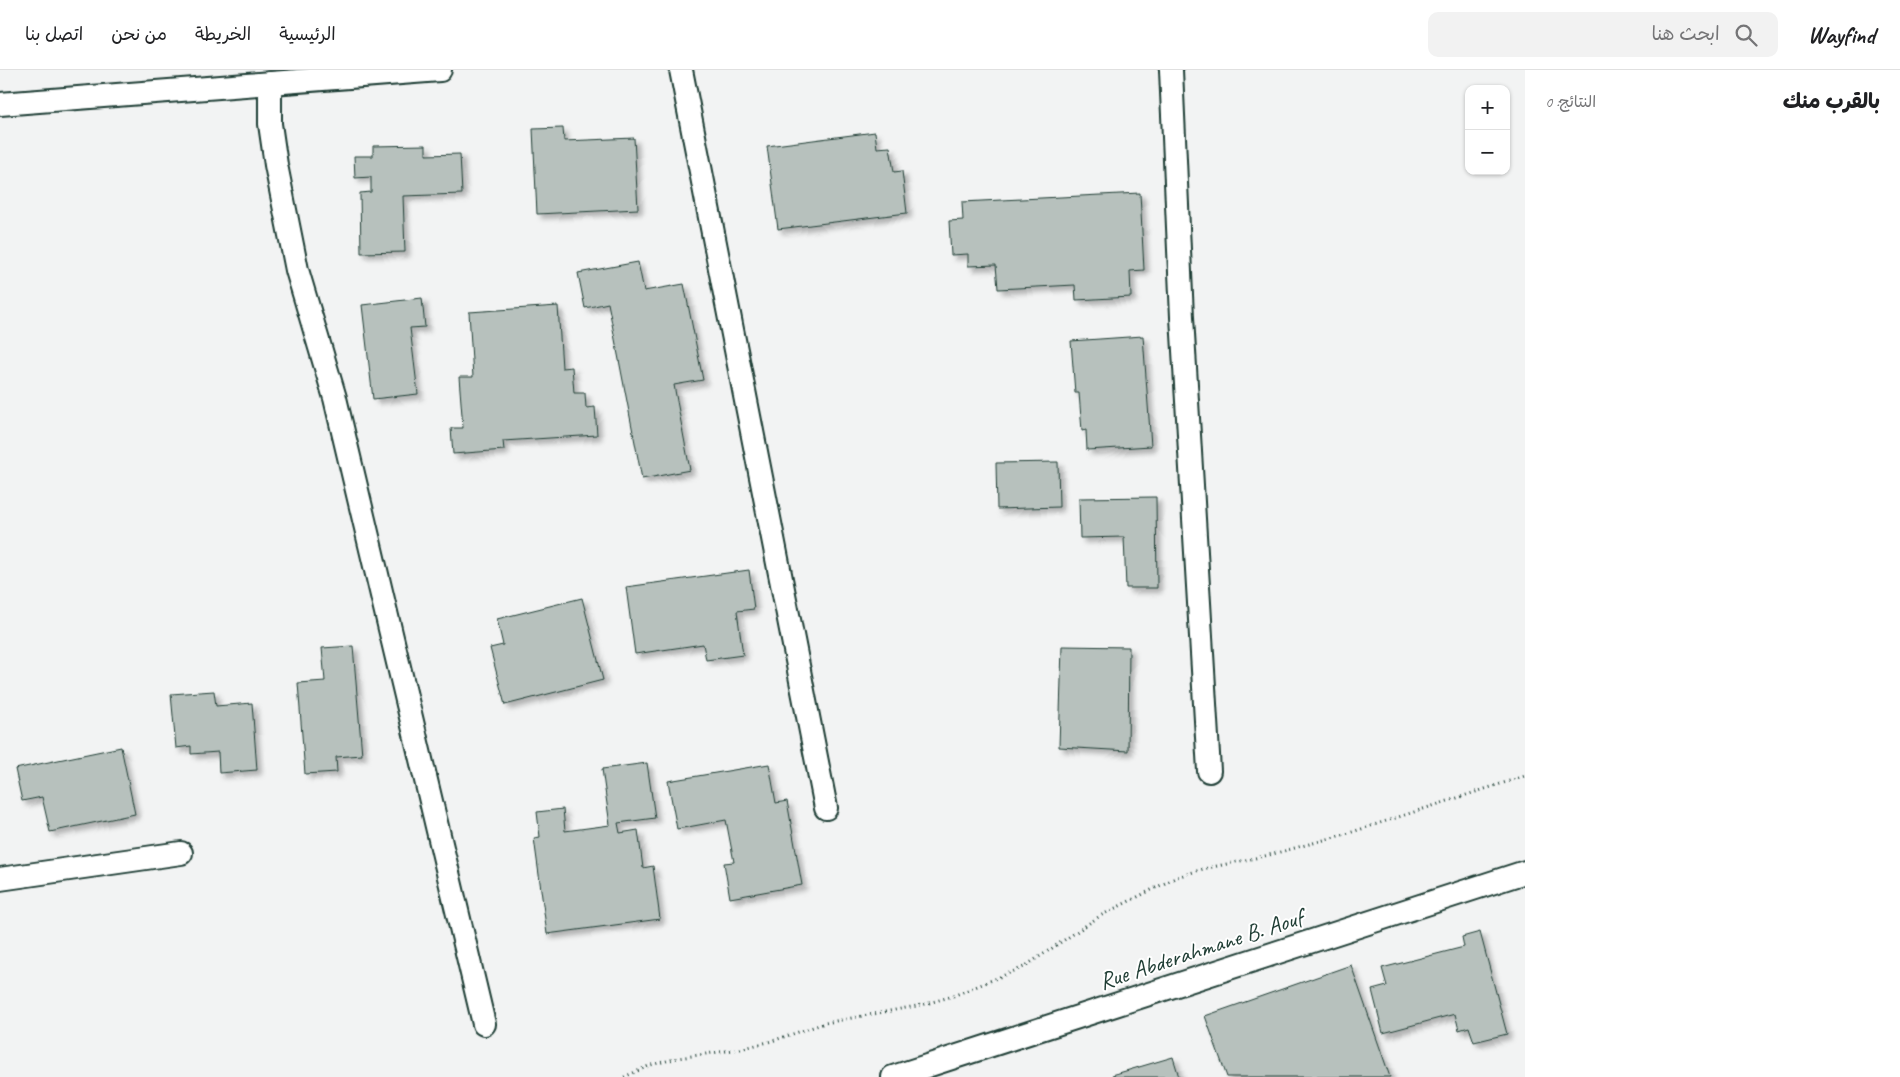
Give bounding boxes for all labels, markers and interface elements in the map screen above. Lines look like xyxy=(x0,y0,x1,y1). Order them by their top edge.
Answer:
search box xyxy=(1428,12,1778,57)
text: Wayfind xyxy=(1808,20,1875,50)
icon: search xyxy=(1732,21,1760,49)
text: ابحث هنا xyxy=(1652,22,1720,46)
text: اتصل بنا xyxy=(25,23,83,45)
text: من نحن xyxy=(111,23,167,45)
text: الخريطة xyxy=(195,23,251,45)
text: الرئيسية xyxy=(279,23,336,45)
map controls xyxy=(1465,85,1510,175)
button: + xyxy=(1465,85,1510,130)
text: بالقرب منك xyxy=(1783,88,1880,114)
text: النتائج: 0 xyxy=(1545,92,1596,112)
button: − xyxy=(1465,130,1510,175)
street label: Rue Abderahmane B. Aouf xyxy=(1095,900,1312,996)

